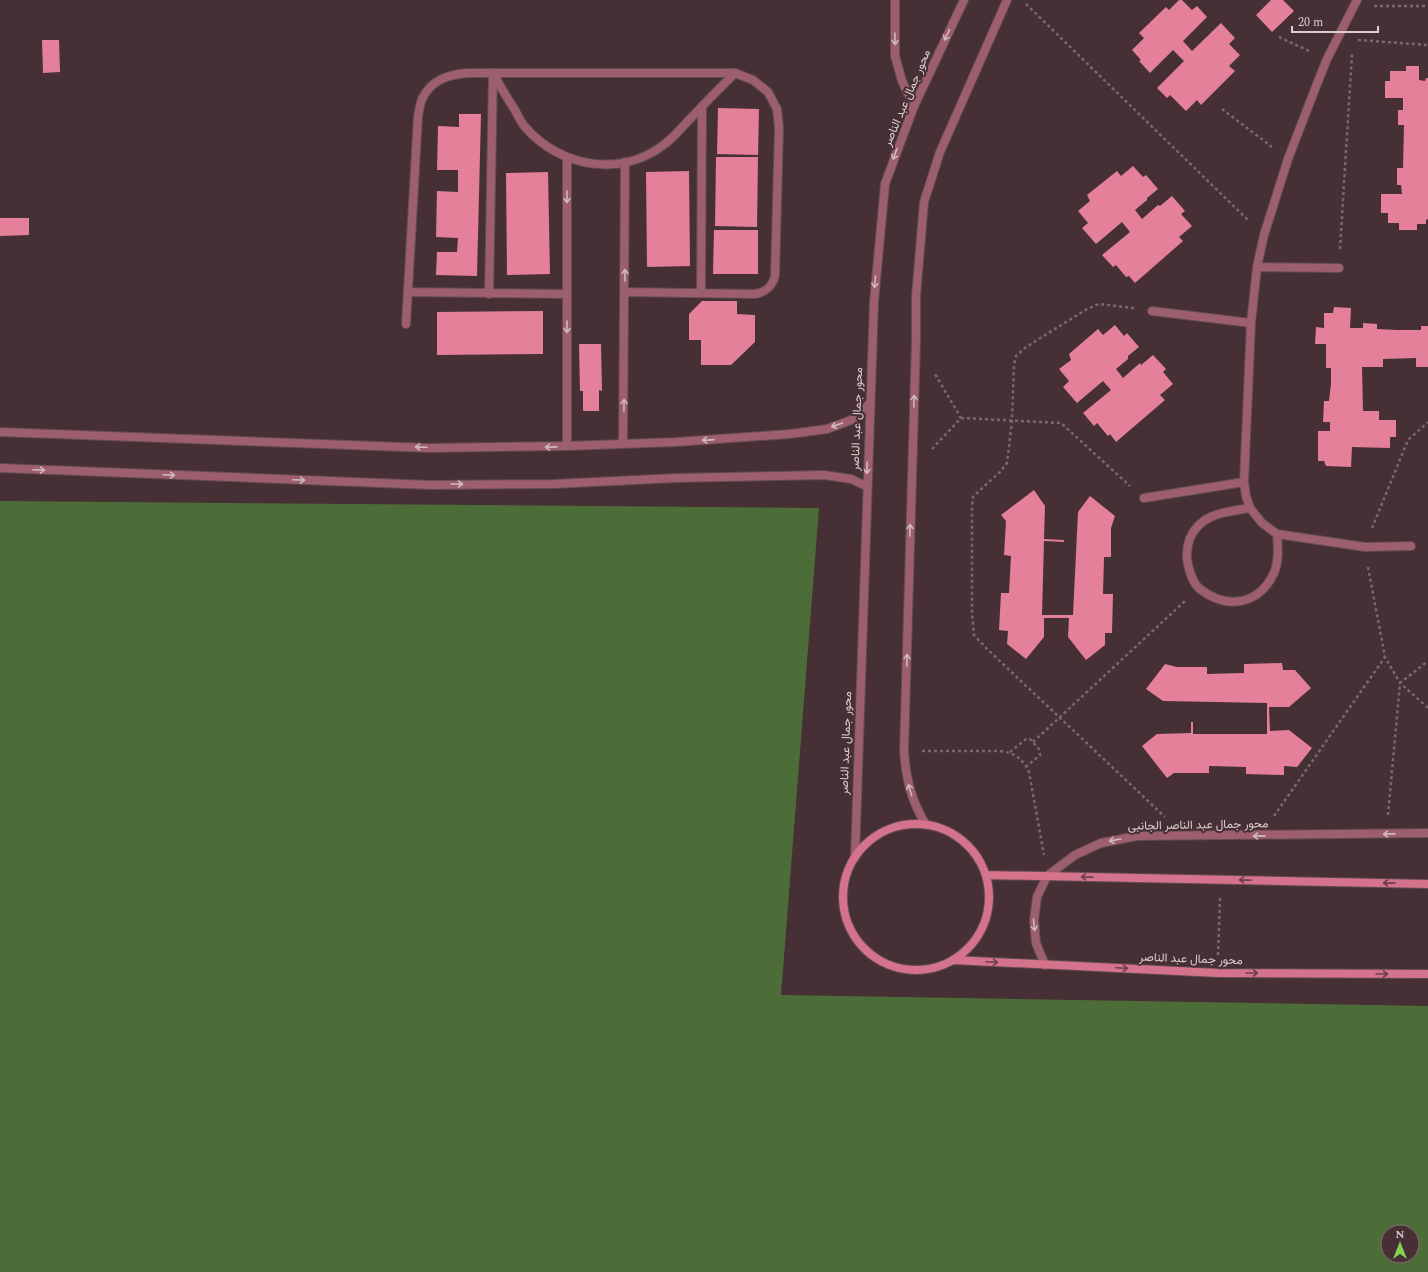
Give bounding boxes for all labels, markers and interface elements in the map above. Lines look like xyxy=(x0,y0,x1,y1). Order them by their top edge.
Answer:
scale bar xyxy=(1292,8,1378,34)
text: 20 m xyxy=(1298,13,1323,32)
one-way arrow xyxy=(943,29,950,41)
one-way arrow xyxy=(891,32,898,45)
street label: محور جمال عبد الناصر xyxy=(878,47,936,150)
one-way arrow xyxy=(891,148,899,160)
one-way arrow xyxy=(563,190,571,203)
one-way arrow xyxy=(621,269,629,282)
one-way arrow xyxy=(872,275,879,288)
one-way arrow xyxy=(563,320,571,333)
street label: محور جمال عبد الناصر xyxy=(846,367,868,472)
one-way arrow xyxy=(910,395,918,408)
one-way arrow xyxy=(620,399,627,412)
one-way arrow xyxy=(831,422,844,429)
one-way arrow xyxy=(702,436,715,443)
one-way arrow xyxy=(545,443,558,450)
one-way arrow xyxy=(415,444,428,451)
one-way arrow xyxy=(863,461,871,474)
one-way arrow xyxy=(32,466,45,473)
one-way arrow xyxy=(162,471,175,479)
one-way arrow xyxy=(292,476,305,484)
one-way arrow xyxy=(450,480,463,488)
one-way arrow xyxy=(907,524,914,537)
one-way arrow xyxy=(903,654,910,667)
street label: محور جمال عبد الناصر xyxy=(835,691,857,796)
one-way arrow xyxy=(906,783,913,796)
street label: محور جمال عبد الناصر الجانبى xyxy=(1127,814,1269,836)
one-way arrow xyxy=(1383,830,1396,838)
one-way arrow xyxy=(1253,832,1266,839)
one-way arrow xyxy=(1109,836,1122,844)
one-way arrow xyxy=(1081,873,1094,881)
one-way arrow xyxy=(1239,876,1252,884)
one-way arrow xyxy=(1383,879,1396,887)
one-way arrow xyxy=(1031,918,1038,931)
street label: محور جمال عبد الناصر xyxy=(1138,948,1243,970)
one-way arrow xyxy=(985,958,998,965)
one-way arrow xyxy=(1115,965,1128,972)
one-way arrow xyxy=(1245,969,1258,977)
one-way arrow xyxy=(1375,970,1388,978)
north arrow xyxy=(1380,1224,1420,1264)
text: N xyxy=(1396,1226,1405,1243)

